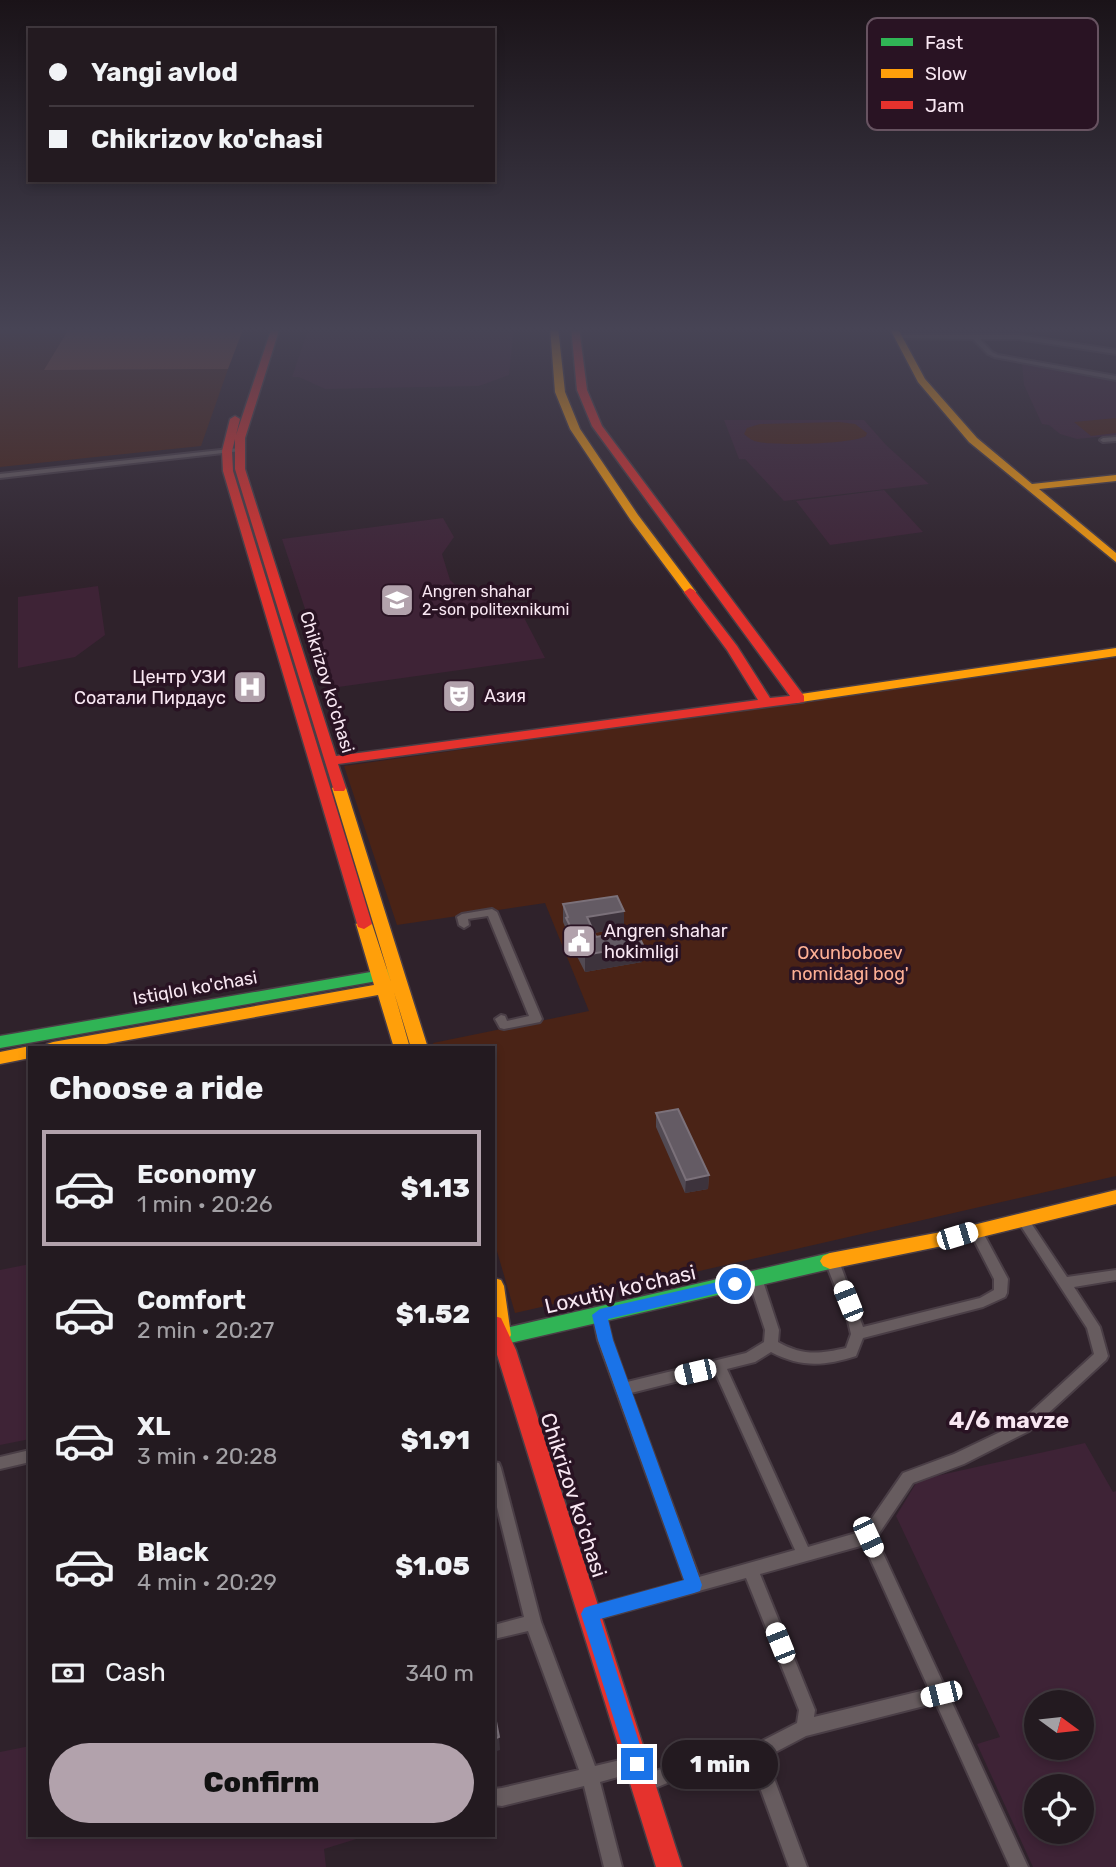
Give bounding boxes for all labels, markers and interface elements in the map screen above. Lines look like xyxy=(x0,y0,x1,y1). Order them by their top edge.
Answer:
legend xyxy=(867,18,1098,130)
text: Fast xyxy=(925,31,964,54)
text: Yangi avlod xyxy=(91,57,238,88)
text: Slow xyxy=(925,62,967,85)
text: Jam xyxy=(925,94,964,117)
text: Chikrizov ko'chasi xyxy=(91,124,323,155)
school or university icon: Angren shahar 2-son politexnikumi xyxy=(378,581,416,619)
place label: Angren shahar 2-son politexnikumi xyxy=(422,582,569,619)
street label: Chikrizov ko'chasi xyxy=(295,608,359,756)
place label: Центр УЗИ Соатали Пирдаус xyxy=(74,666,226,709)
hospital icon: Центр УЗИ Соатали Пирдаус xyxy=(231,668,269,706)
theatre icon: Азия xyxy=(440,677,478,715)
place label: Азия xyxy=(484,685,526,707)
place label: Angren shahar hokimligi xyxy=(604,920,728,963)
public building icon: Angren shahar hokimligi xyxy=(560,922,598,960)
park label: Oxunboboev nomidagi bog' xyxy=(791,942,909,985)
street label: Istiqlol ko'chasi xyxy=(131,966,259,1010)
text: Choose a ride xyxy=(49,1069,263,1107)
icon: car xyxy=(53,1157,116,1220)
text: Economy xyxy=(137,1159,256,1190)
text: $1.13 xyxy=(401,1173,470,1204)
text: 1 min · 20:26 xyxy=(137,1190,273,1218)
car xyxy=(934,1220,981,1252)
street label: Loxutiy ko'chasi xyxy=(542,1259,698,1319)
route start xyxy=(719,1268,751,1300)
car xyxy=(831,1278,866,1324)
icon: car xyxy=(53,1283,116,1346)
text: Comfort xyxy=(137,1285,246,1316)
text: $1.52 xyxy=(396,1299,470,1330)
text: 2 min · 20:27 xyxy=(137,1316,274,1344)
car xyxy=(673,1357,718,1387)
district label: 4/6 mavze xyxy=(949,1406,1069,1434)
icon: car xyxy=(53,1409,116,1472)
street label: Chikrizov ko'chasi xyxy=(536,1409,612,1581)
text: XL xyxy=(137,1411,170,1442)
text: $1.91 xyxy=(401,1425,470,1456)
text: 3 min · 20:28 xyxy=(137,1442,277,1470)
car xyxy=(850,1514,887,1560)
icon: car xyxy=(53,1535,116,1598)
text: Black xyxy=(137,1537,209,1568)
text: $1.05 xyxy=(395,1551,470,1582)
text: 4 min · 20:29 xyxy=(137,1568,277,1596)
car xyxy=(763,1620,798,1666)
icon: cash xyxy=(49,1654,87,1692)
text: Cash xyxy=(105,1657,166,1688)
text: 340 m xyxy=(405,1659,474,1687)
car xyxy=(919,1679,964,1709)
north arrow xyxy=(1024,1690,1094,1760)
map controls xyxy=(1024,1690,1094,1844)
callout: 1 min xyxy=(662,1740,777,1788)
button: Confirm xyxy=(49,1743,474,1823)
route end xyxy=(621,1748,653,1780)
text: 1 min xyxy=(690,1750,750,1778)
button: locate xyxy=(1024,1774,1094,1844)

